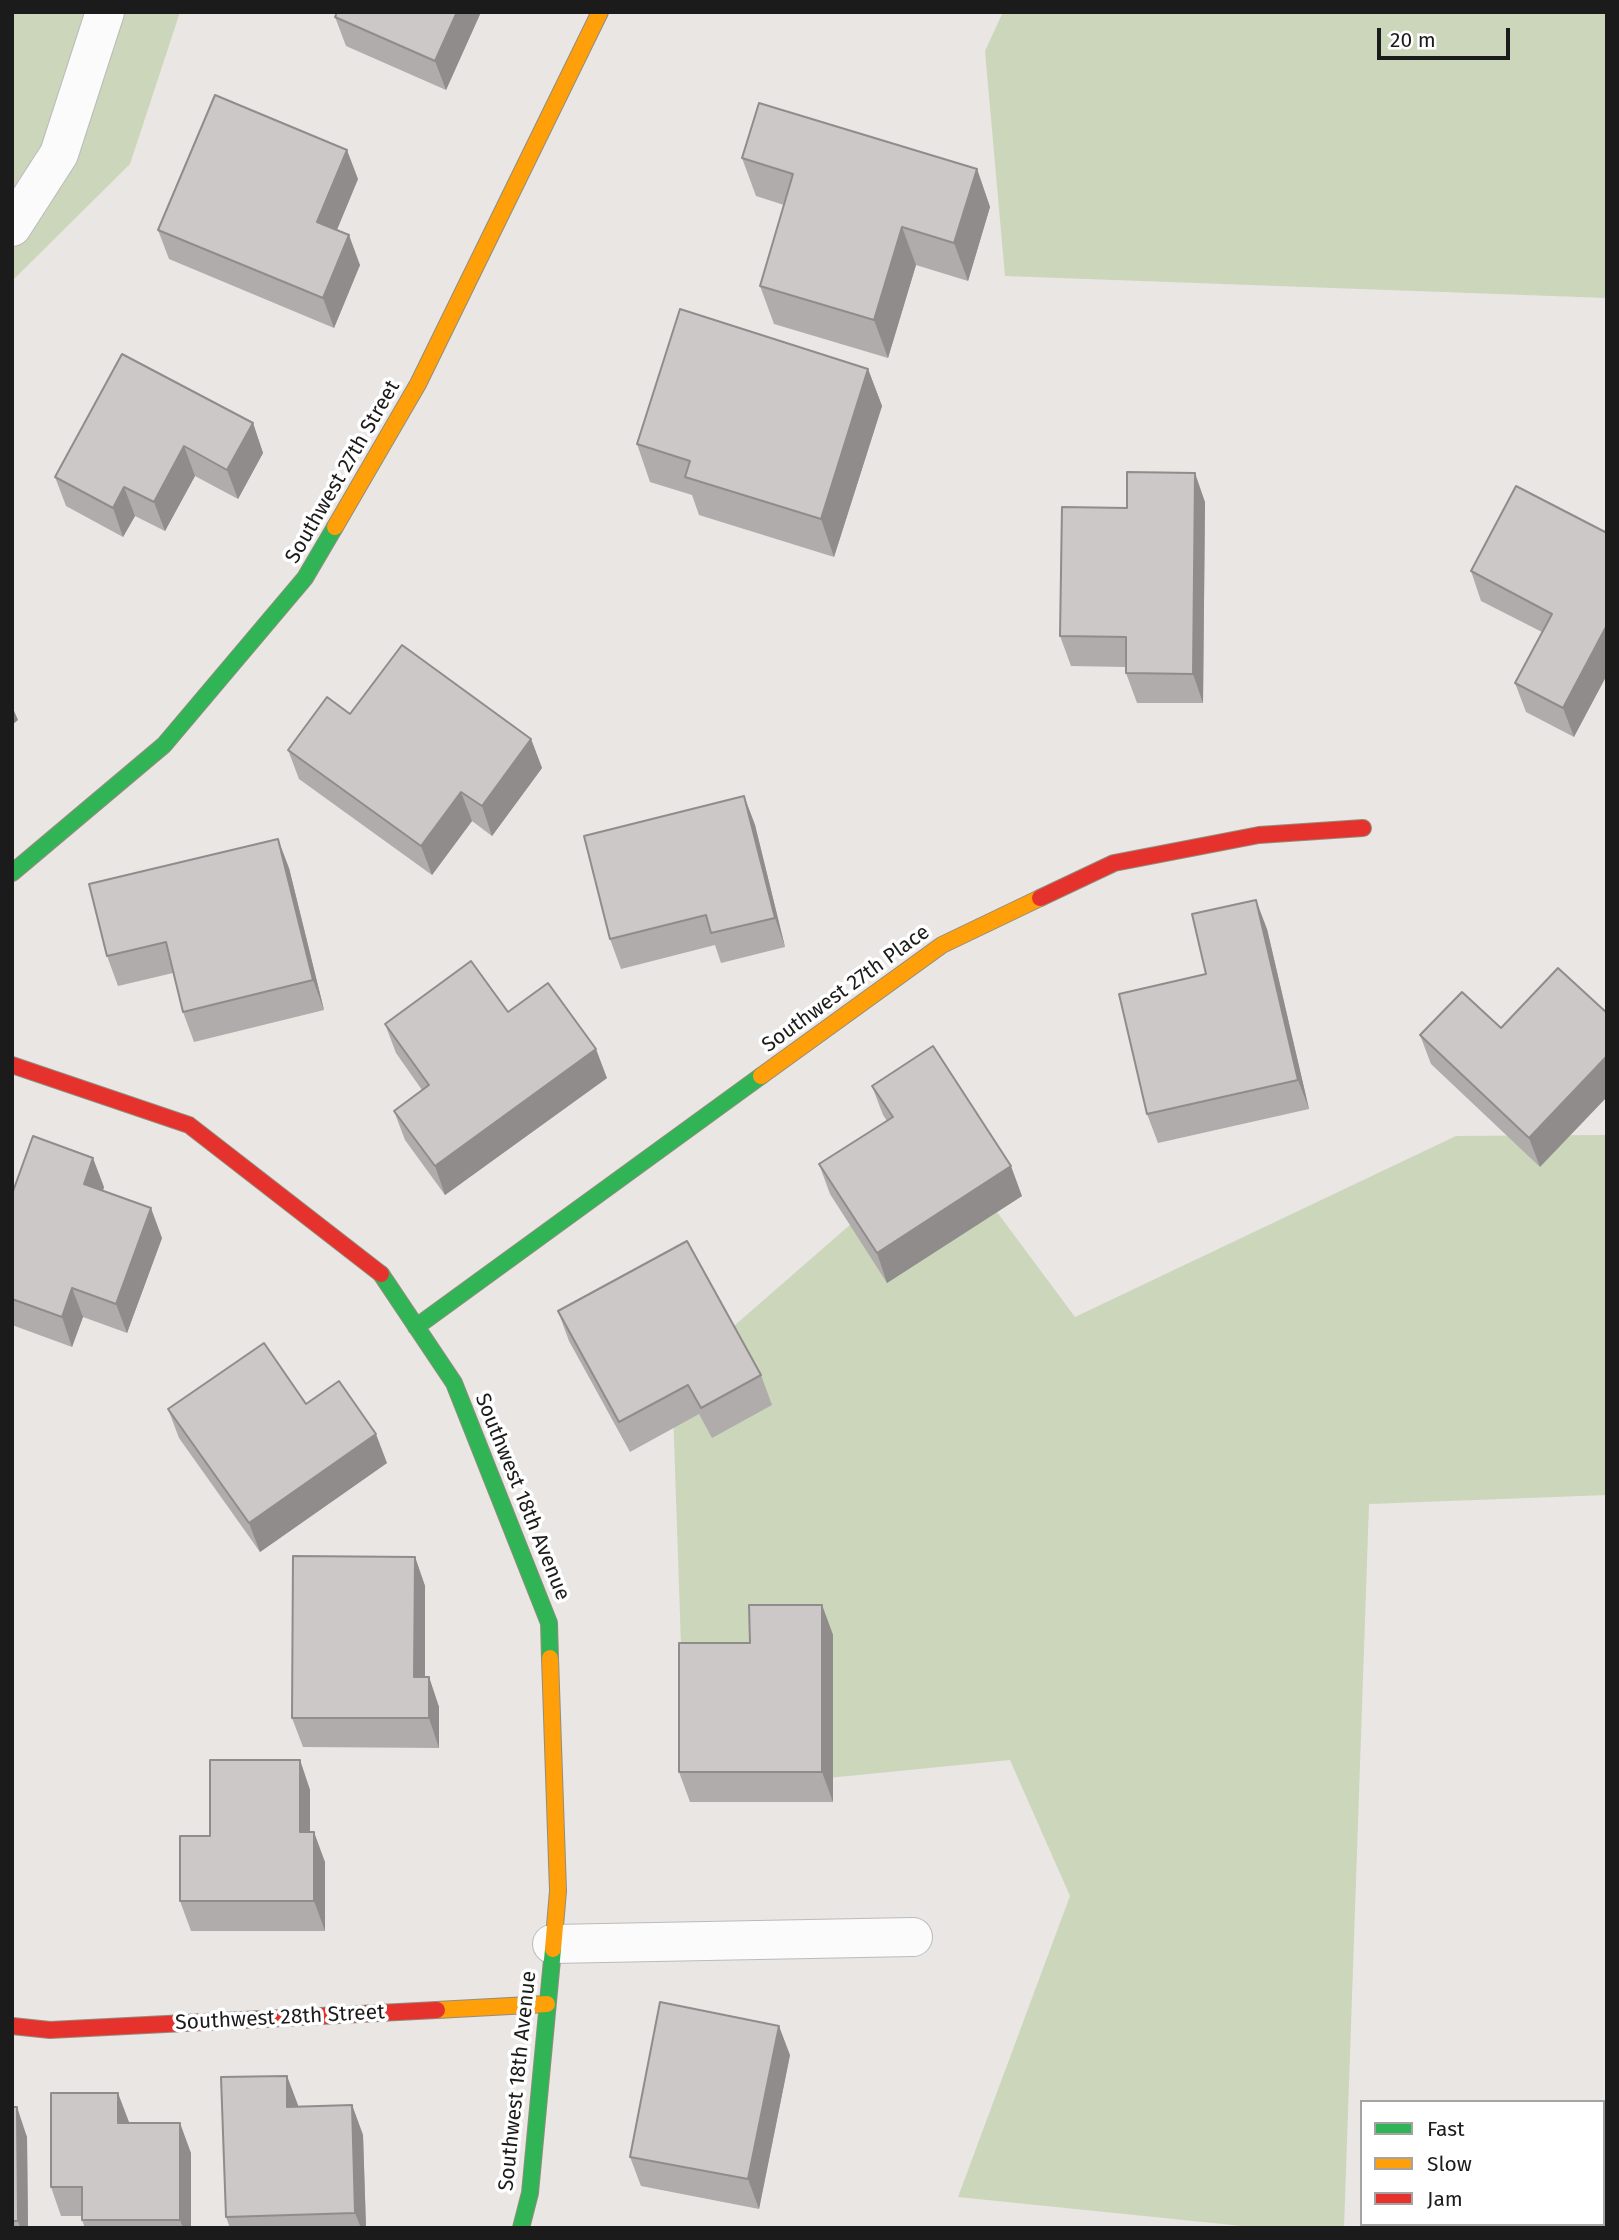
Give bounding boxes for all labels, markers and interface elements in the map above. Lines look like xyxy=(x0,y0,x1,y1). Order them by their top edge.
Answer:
scale bar xyxy=(1381,14,1514,58)
text: 20 m xyxy=(1390,27,1436,53)
street label: Southwest 27th Street xyxy=(280,376,406,568)
street label: Southwest 27th Place xyxy=(757,920,935,1058)
street label: Southwest 18th Avenue xyxy=(469,1390,575,1604)
street label: Southwest 18th Avenue xyxy=(494,1970,542,2192)
street label: Southwest 28th Street xyxy=(175,2000,385,2036)
legend xyxy=(1360,2100,1605,2226)
text: Fast xyxy=(1427,2116,1465,2142)
text: Slow xyxy=(1427,2151,1472,2177)
text: Jam xyxy=(1427,2186,1463,2212)

